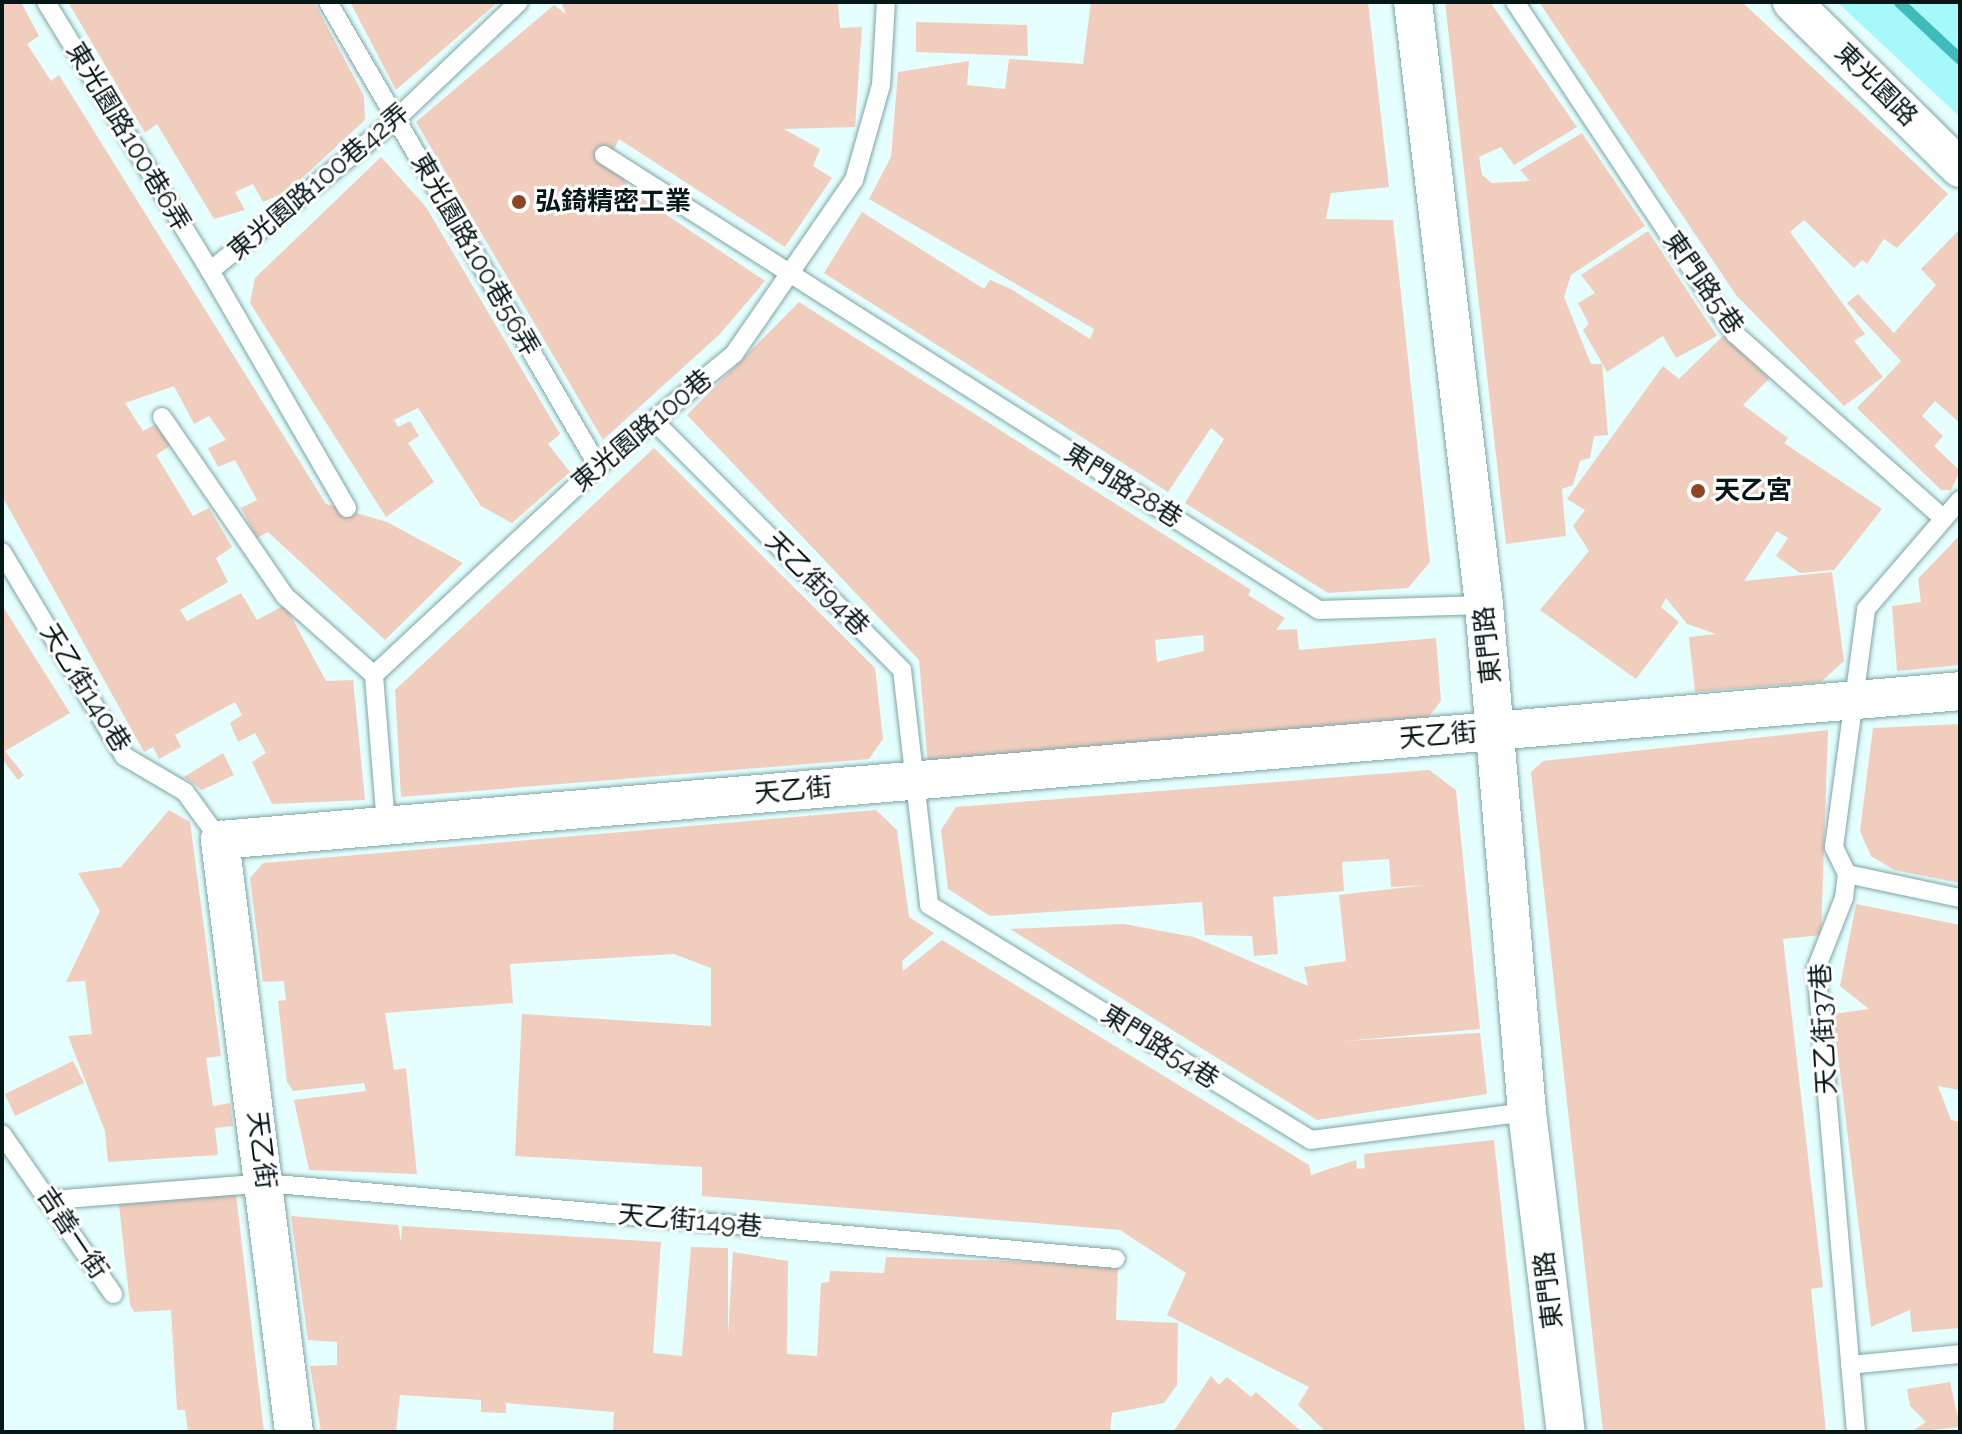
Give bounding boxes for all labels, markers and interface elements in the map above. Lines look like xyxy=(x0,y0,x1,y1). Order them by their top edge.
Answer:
street label: 東光園路100巷6弄 xyxy=(59,37,197,237)
street label: 東光園路 xyxy=(1828,37,1924,133)
street label: 東光園路100巷42弄 xyxy=(222,97,416,267)
street label: 東光園路100巷56弄 xyxy=(404,148,546,362)
place label: 弘錡精密工業 xyxy=(535,186,691,218)
marker: 弘錡精密工業 xyxy=(510,193,528,211)
street label: 東門路5巷 xyxy=(1656,226,1750,340)
street label: 東光園路100巷 xyxy=(566,363,718,499)
street label: 東門路28巷 xyxy=(1058,438,1188,534)
place label: 天乙宮 xyxy=(1714,475,1792,507)
marker: 天乙宮 xyxy=(1689,482,1707,500)
street label: 天乙街94巷 xyxy=(759,526,875,642)
street label: 東門路 xyxy=(1468,605,1508,685)
street label: 天乙街140巷 xyxy=(33,618,137,758)
street label: 天乙街 xyxy=(1398,717,1478,755)
street label: 天乙街 xyxy=(753,772,833,810)
street label: 天乙街37巷 xyxy=(1805,962,1843,1096)
street label: 東門路54巷 xyxy=(1096,999,1224,1095)
street label: 天乙街 xyxy=(241,1109,281,1191)
street label: 吉善一街 xyxy=(30,1181,114,1285)
street label: 天乙街149巷 xyxy=(617,1199,763,1243)
street label: 東門路 xyxy=(1529,1249,1569,1331)

